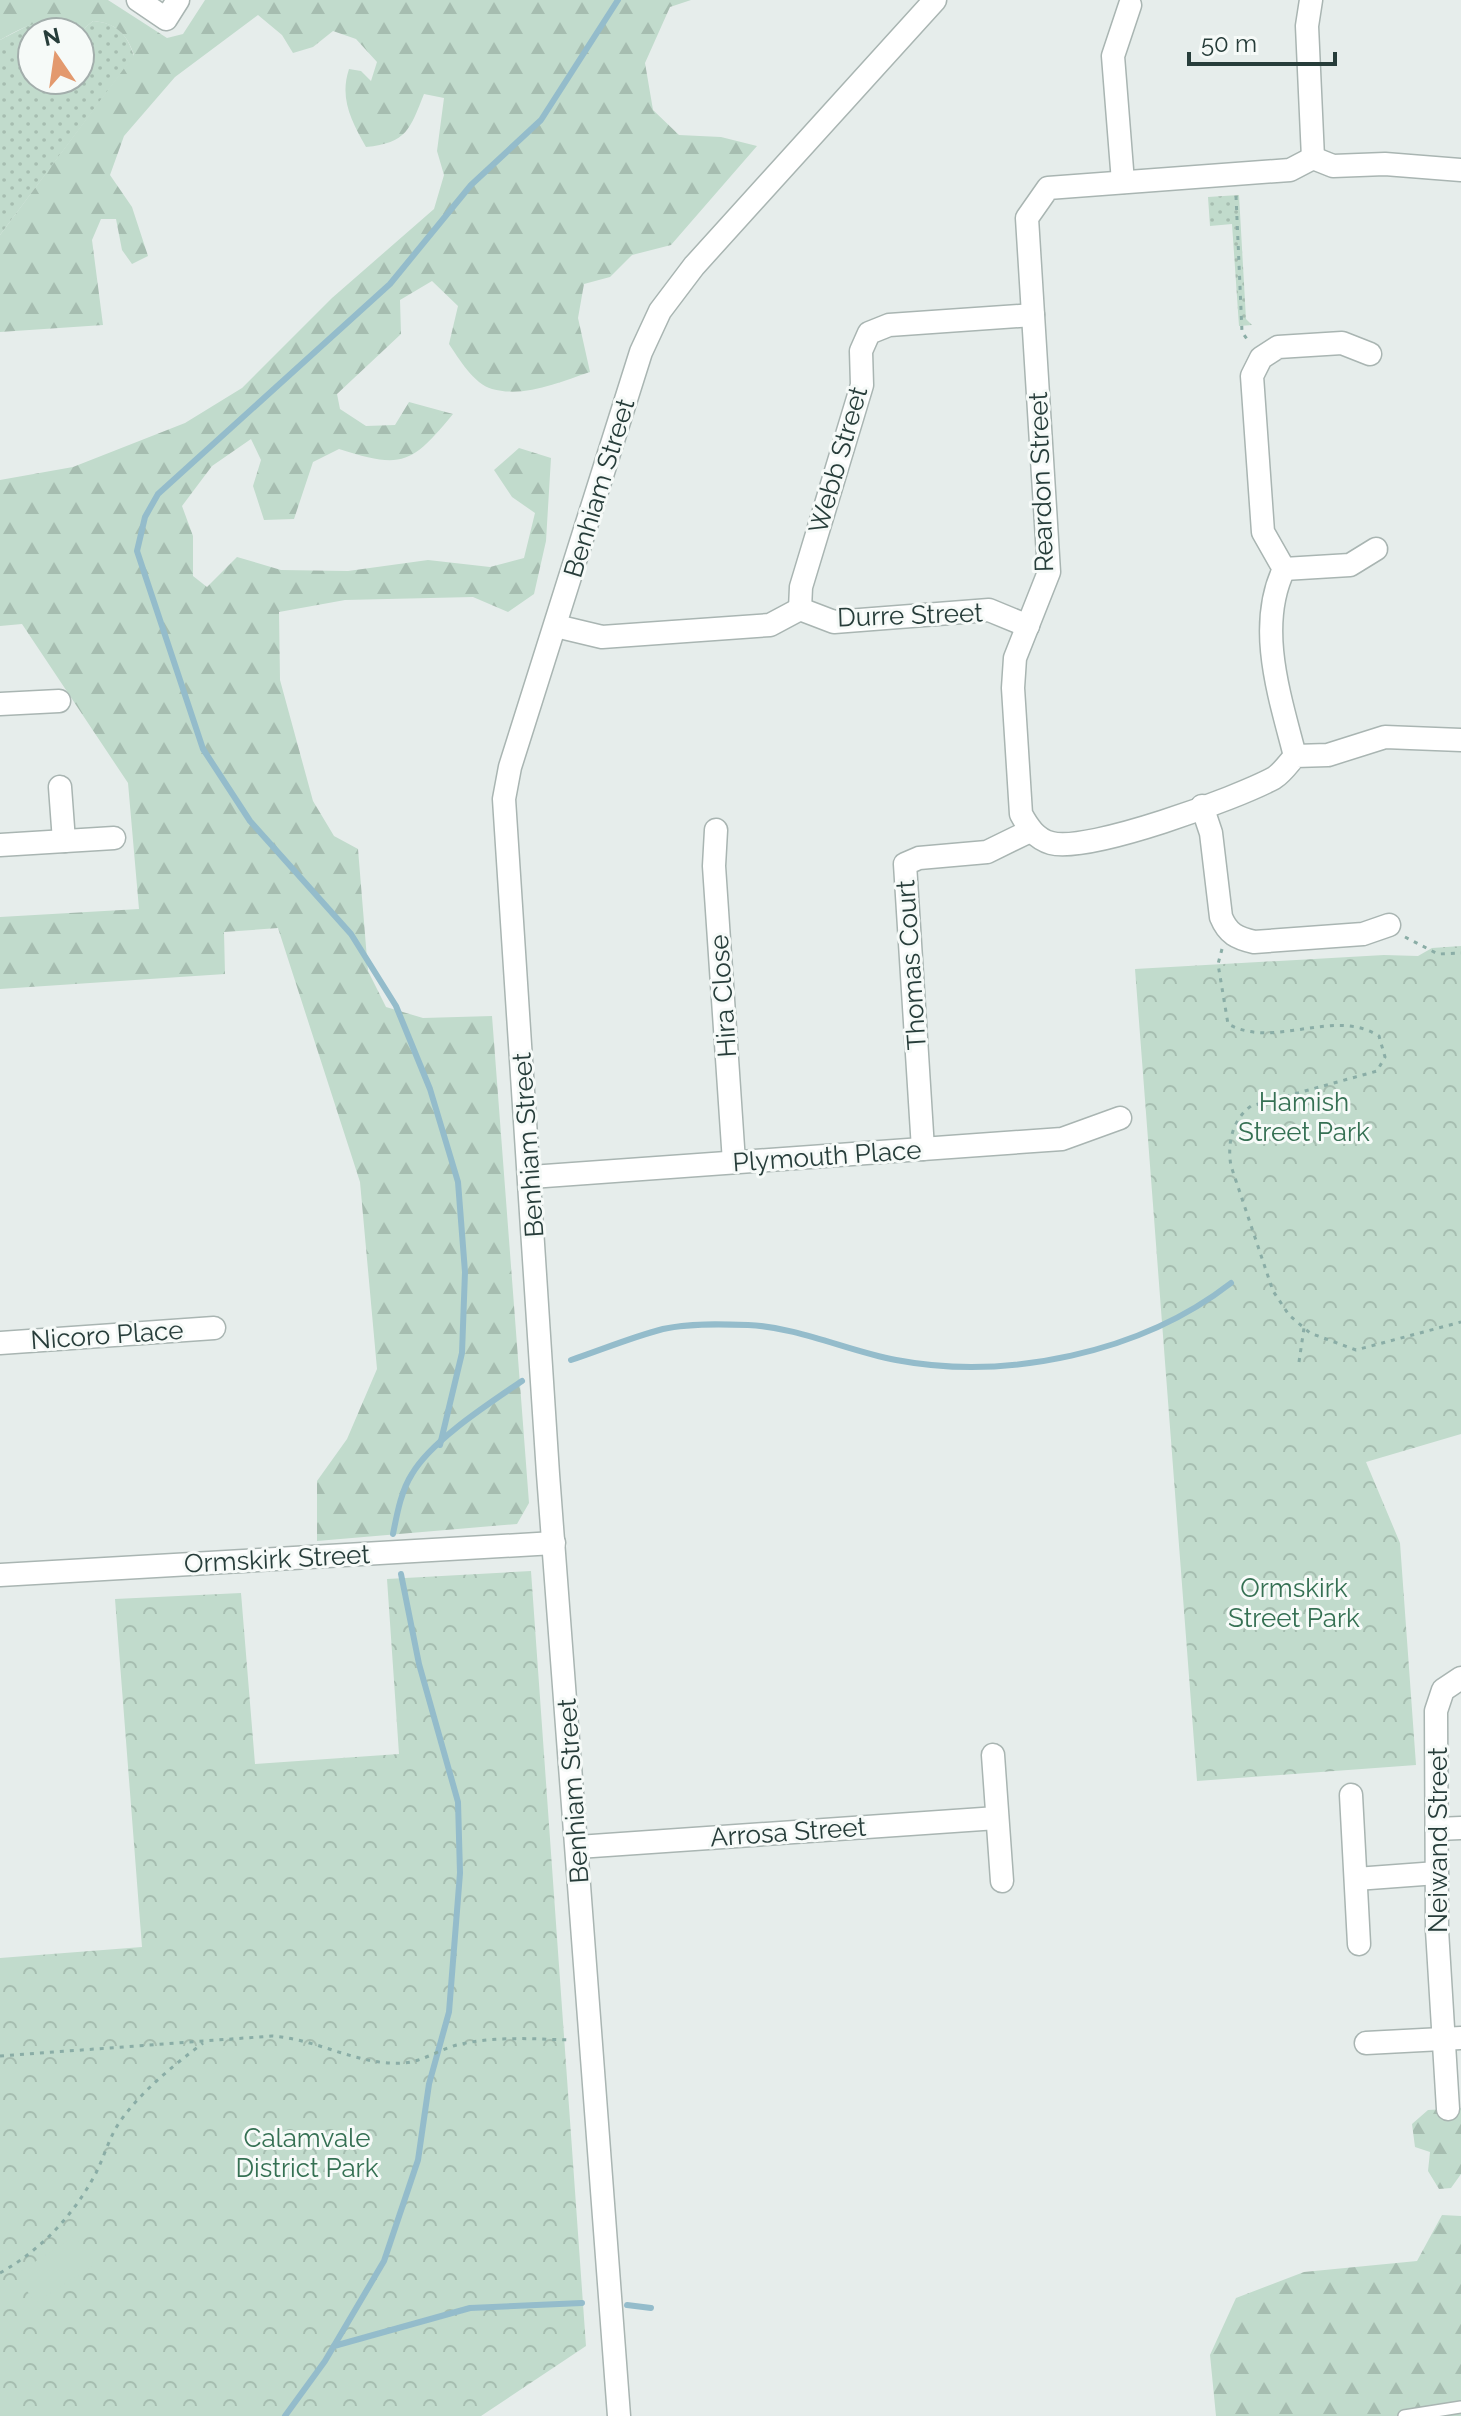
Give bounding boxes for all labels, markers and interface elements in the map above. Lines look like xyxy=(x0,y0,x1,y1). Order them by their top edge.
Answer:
north arrow xyxy=(16,16,96,96)
scale bar xyxy=(1189,16,1335,66)
text: N xyxy=(40,22,63,51)
text: 50 m xyxy=(1201,29,1257,58)
street label: Webb Street xyxy=(803,383,873,537)
street label: Reardon Street xyxy=(1023,391,1059,573)
street label: Benhiam Street xyxy=(558,395,641,581)
street label: Durre Street xyxy=(837,597,984,633)
street label: Thomas Court xyxy=(890,879,932,1051)
street label: Hira Close xyxy=(704,934,742,1058)
street label: Benhiam Street xyxy=(507,1051,549,1238)
park label: Hamish Street Park xyxy=(1238,1087,1370,1147)
street label: Plymouth Place xyxy=(732,1134,922,1178)
street label: Nicoro Place xyxy=(30,1315,184,1355)
street label: Ormskirk Street xyxy=(183,1539,371,1579)
park label: Ormskirk Street Park xyxy=(1228,1573,1360,1633)
street label: Benhiam Street xyxy=(552,1697,594,1884)
street label: Neiwand Street xyxy=(1423,1747,1453,1933)
street label: Arrosa Street xyxy=(709,1812,867,1852)
park label: Calamvale District Park xyxy=(235,2123,379,2183)

